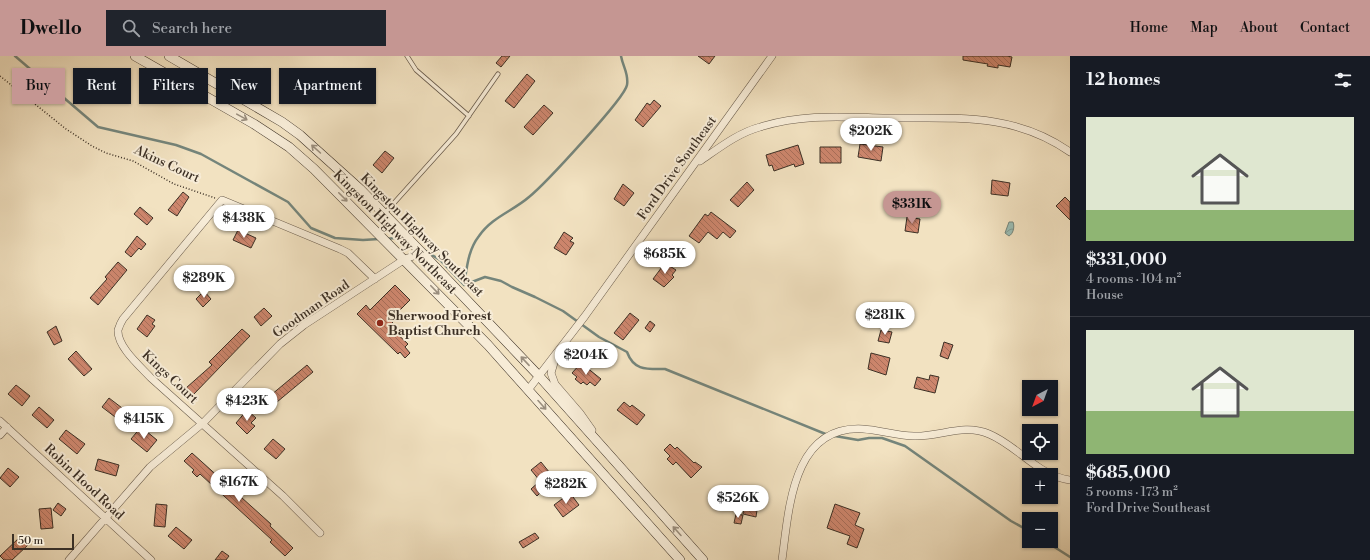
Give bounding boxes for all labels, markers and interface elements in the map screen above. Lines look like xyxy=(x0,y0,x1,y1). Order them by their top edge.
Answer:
search box xyxy=(106,10,386,46)
text: Dwello xyxy=(20,16,82,40)
icon: search xyxy=(120,17,142,39)
text: Search here xyxy=(152,19,232,38)
text: Home xyxy=(1130,19,1168,37)
text: Map xyxy=(1190,19,1218,37)
text: About xyxy=(1240,19,1278,37)
text: Contact xyxy=(1300,19,1350,37)
chip: Buy xyxy=(12,68,65,104)
chip: Rent xyxy=(73,68,131,104)
chip: Filters xyxy=(139,68,208,104)
chip: New xyxy=(216,68,271,104)
chip: Apartment xyxy=(279,68,376,104)
text: 12 homes xyxy=(1086,69,1160,91)
icon: filters xyxy=(1332,69,1354,91)
street label: Ford Drive Southeast xyxy=(634,113,720,223)
one-way arrow xyxy=(236,114,248,121)
pin: $202K xyxy=(843,118,899,152)
text: $202K xyxy=(849,123,893,139)
street label: Akins Court xyxy=(131,141,203,186)
icon: home xyxy=(1184,143,1256,215)
one-way arrow xyxy=(311,145,321,154)
street label: Kingston Highway Northeast xyxy=(330,167,461,298)
street label: Kingston Highway Southeast xyxy=(357,170,487,300)
pin: $331K xyxy=(884,191,940,225)
one-way arrow xyxy=(338,192,348,202)
text: $331K xyxy=(892,196,932,212)
pin: $438K xyxy=(216,205,272,239)
text: $438K xyxy=(222,210,266,226)
pin: $685K xyxy=(637,241,693,275)
text: $685K xyxy=(644,246,686,262)
text: $331,000 xyxy=(1086,249,1167,271)
pin: $289K xyxy=(176,265,232,299)
text: $289K xyxy=(183,270,225,286)
text: 4 rooms · 104 m² xyxy=(1086,271,1181,287)
street label: Goodman Road xyxy=(269,276,353,341)
one-way arrow xyxy=(430,285,440,295)
text: House xyxy=(1086,287,1123,303)
pin: $281K xyxy=(857,302,913,336)
text: $281K xyxy=(865,307,905,323)
place label: Sherwood Forest Baptist Church xyxy=(388,308,492,339)
marker: Sherwood Forest Baptist Church xyxy=(375,318,385,328)
pin: $204K xyxy=(558,342,614,376)
street label: Kings Court xyxy=(139,347,202,407)
text: $204K xyxy=(564,347,608,363)
one-way arrow xyxy=(520,356,530,366)
icon: home xyxy=(1184,356,1256,428)
north arrow xyxy=(1022,380,1058,416)
map controls xyxy=(1022,380,1058,548)
pin: $423K xyxy=(219,388,275,422)
text: $423K xyxy=(226,393,268,409)
one-way arrow xyxy=(538,400,547,410)
pin: $415K xyxy=(116,406,172,440)
text: $415K xyxy=(123,411,165,427)
button: locate xyxy=(1022,424,1058,460)
street label: Robin Hood Road xyxy=(41,441,128,524)
text: $685,000 xyxy=(1086,462,1171,484)
button: + xyxy=(1022,468,1058,504)
pin: $167K xyxy=(211,469,267,503)
pin: $282K xyxy=(538,471,594,505)
text: $167K xyxy=(219,474,259,490)
text: $282K xyxy=(545,476,587,492)
text: 5 rooms · 173 m² xyxy=(1086,484,1178,500)
pin: $526K xyxy=(710,485,766,519)
text: $526K xyxy=(717,490,759,506)
text: Ford Drive Southeast xyxy=(1086,500,1211,516)
button: − xyxy=(1022,512,1058,548)
one-way arrow xyxy=(673,526,682,536)
scale bar xyxy=(12,532,74,551)
text: 50 m xyxy=(18,534,43,548)

